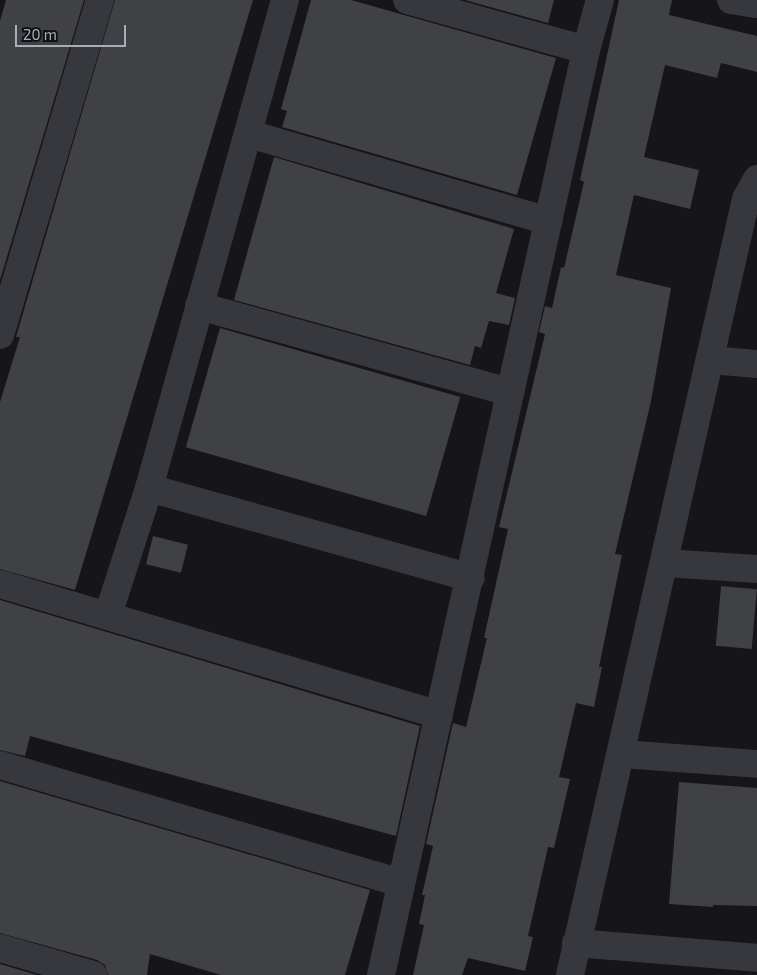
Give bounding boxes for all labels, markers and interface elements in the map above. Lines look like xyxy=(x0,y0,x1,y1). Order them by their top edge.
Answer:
scale bar xyxy=(18,15,129,47)
text: 20 m xyxy=(23,25,57,43)

